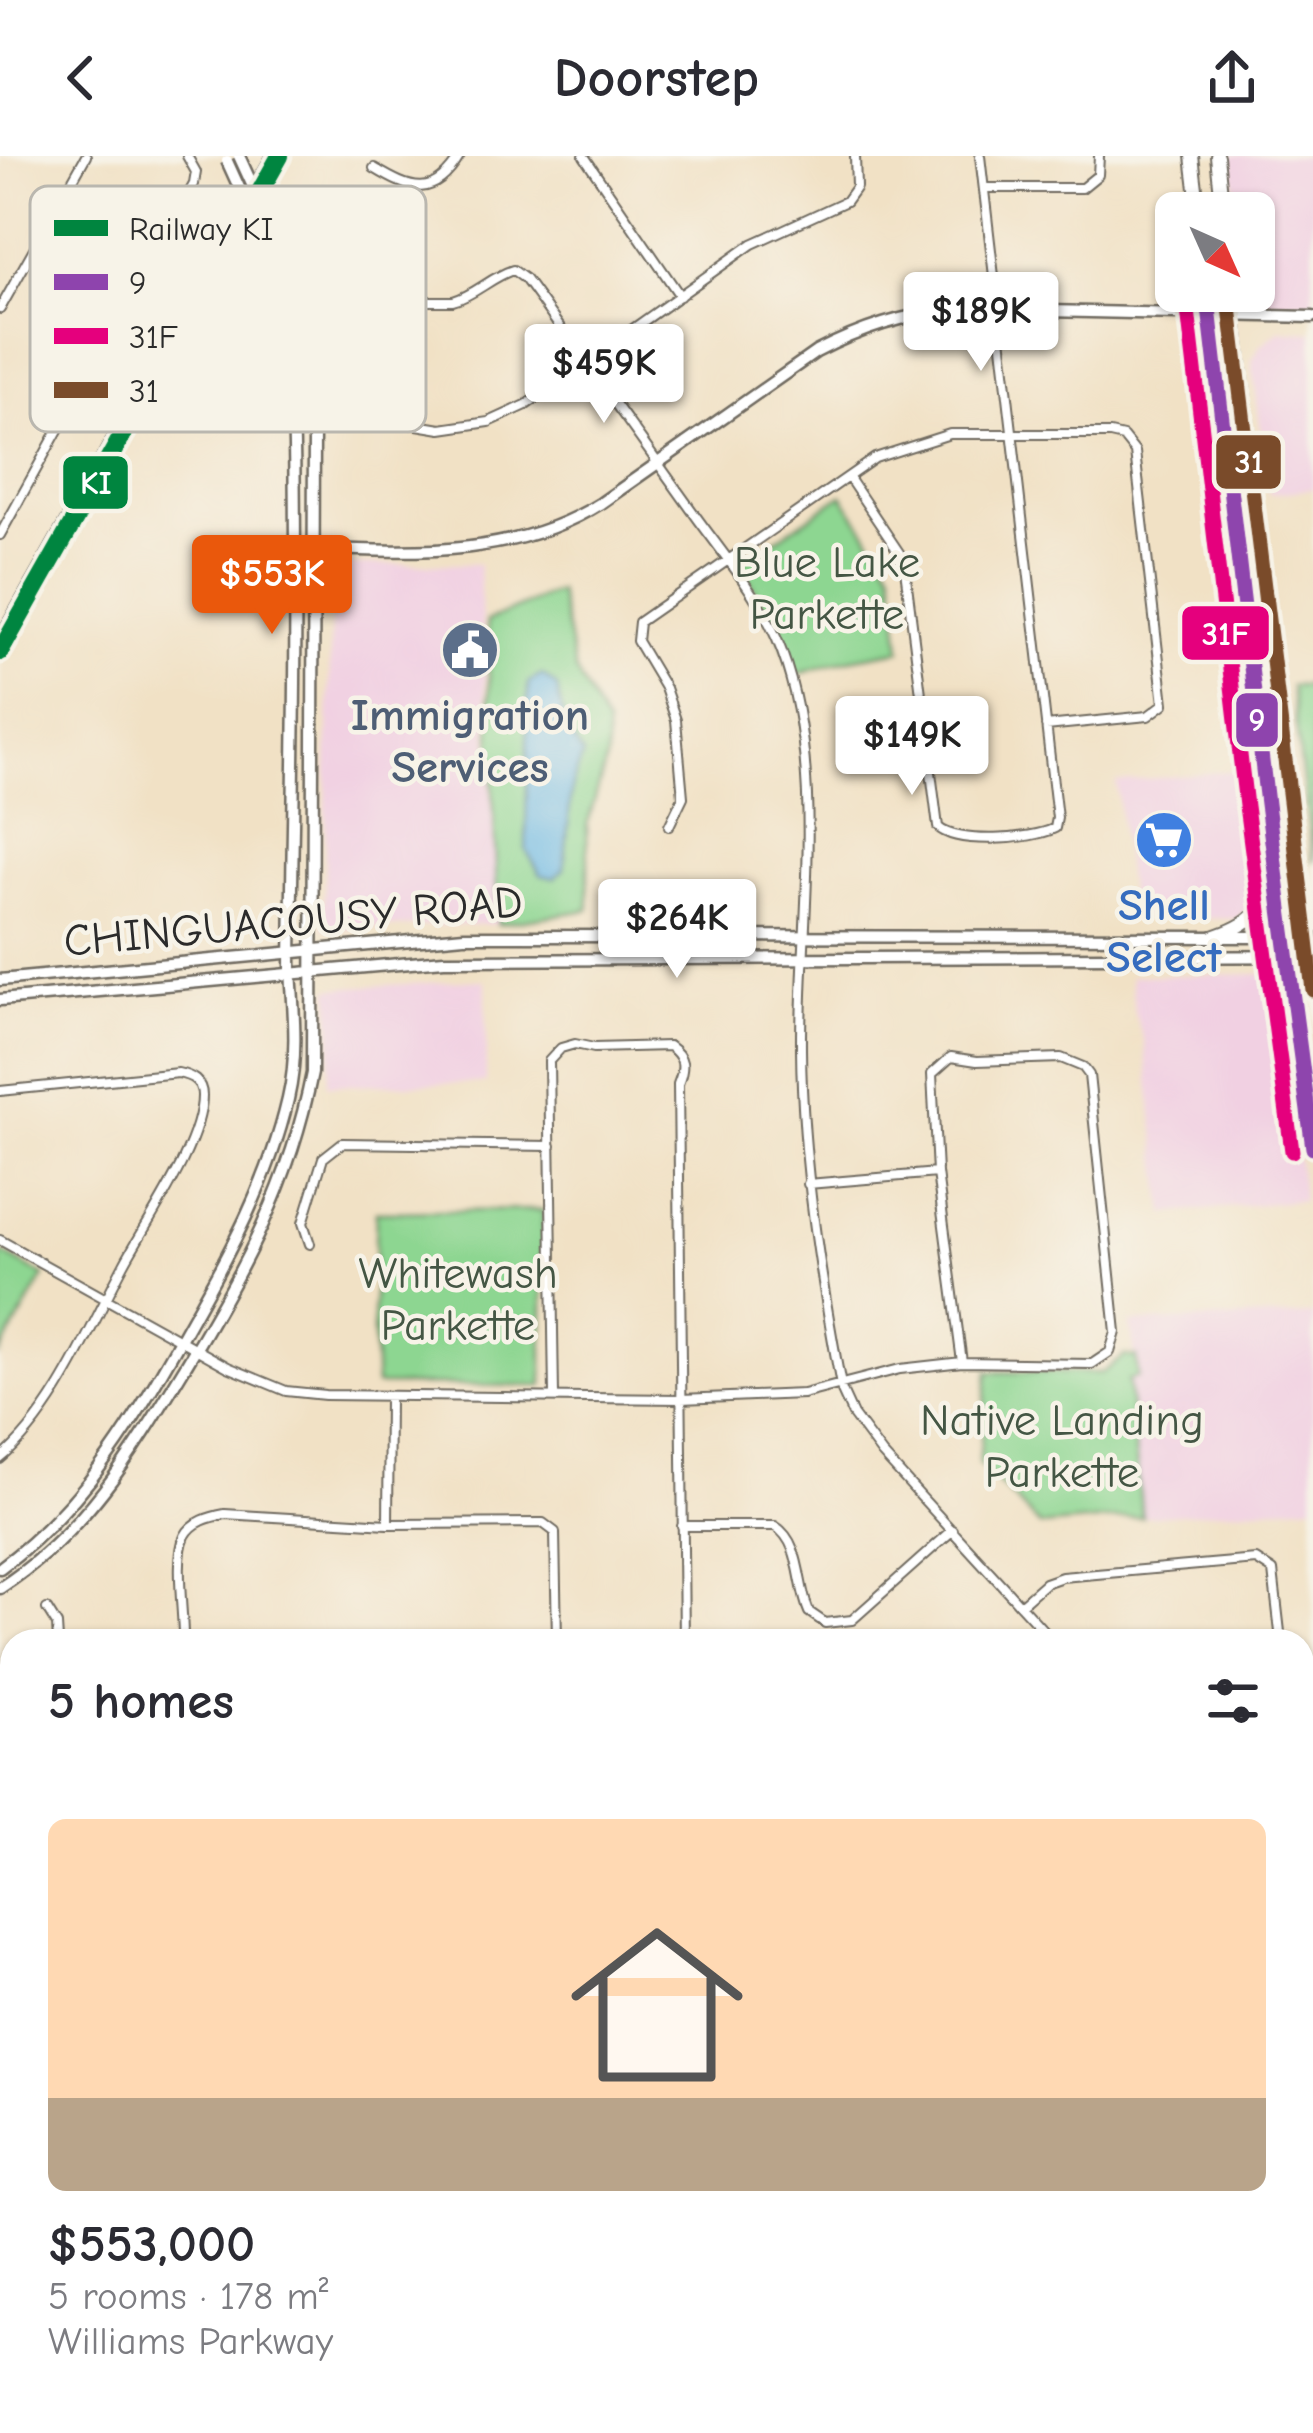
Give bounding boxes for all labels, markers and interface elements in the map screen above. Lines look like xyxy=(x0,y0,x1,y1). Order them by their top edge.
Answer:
icon: back xyxy=(48,45,114,111)
icon: share xyxy=(1199,45,1265,111)
text: Doorstep xyxy=(554,47,759,110)
legend xyxy=(30,186,426,432)
north arrow xyxy=(1155,192,1275,312)
map controls xyxy=(1155,192,1275,312)
text: Railway KI xyxy=(129,210,273,248)
text: 9 xyxy=(129,264,147,302)
pin: $189K xyxy=(897,272,1065,374)
text: $189K xyxy=(930,288,1032,333)
text: 31F xyxy=(129,318,178,356)
pin: $459K xyxy=(520,324,688,426)
text: $459K xyxy=(552,340,656,385)
text: 31 xyxy=(129,372,159,410)
line badge: 31 xyxy=(1214,433,1283,491)
text: 31 xyxy=(1234,443,1264,481)
line badge: KI xyxy=(61,454,130,511)
text: KI xyxy=(80,464,112,502)
pin: $553K xyxy=(188,535,356,637)
park label: Blue Lake Parkette xyxy=(734,536,920,640)
text: $553K xyxy=(219,551,325,596)
line badge: 31F xyxy=(1180,604,1271,662)
text: 31F xyxy=(1202,615,1250,653)
public building icon: Immigration Services xyxy=(439,619,501,681)
place label: Immigration Services xyxy=(351,689,589,793)
line badge: 9 xyxy=(1234,691,1280,749)
pin: $149K xyxy=(828,696,996,798)
text: 9 xyxy=(1248,701,1266,739)
text: $149K xyxy=(862,712,962,757)
supermarket icon: Shell Select xyxy=(1133,809,1195,871)
street label: CHINGUACOUSY ROAD xyxy=(61,875,525,967)
pin: $264K xyxy=(593,879,761,981)
place label: Shell Select xyxy=(1106,879,1223,983)
text: $264K xyxy=(625,895,729,940)
park label: Whitewash Parkette xyxy=(358,1247,558,1351)
park label: Native Landing Parkette xyxy=(920,1394,1204,1498)
icon: filters xyxy=(1200,1668,1266,1734)
text: 5 homes xyxy=(48,1672,234,1731)
icon: home xyxy=(549,1897,765,2113)
text: $553,000 xyxy=(48,2215,255,2274)
text: 5 rooms · 178 m² xyxy=(48,2274,328,2319)
text: Williams Parkway xyxy=(48,2319,333,2364)

